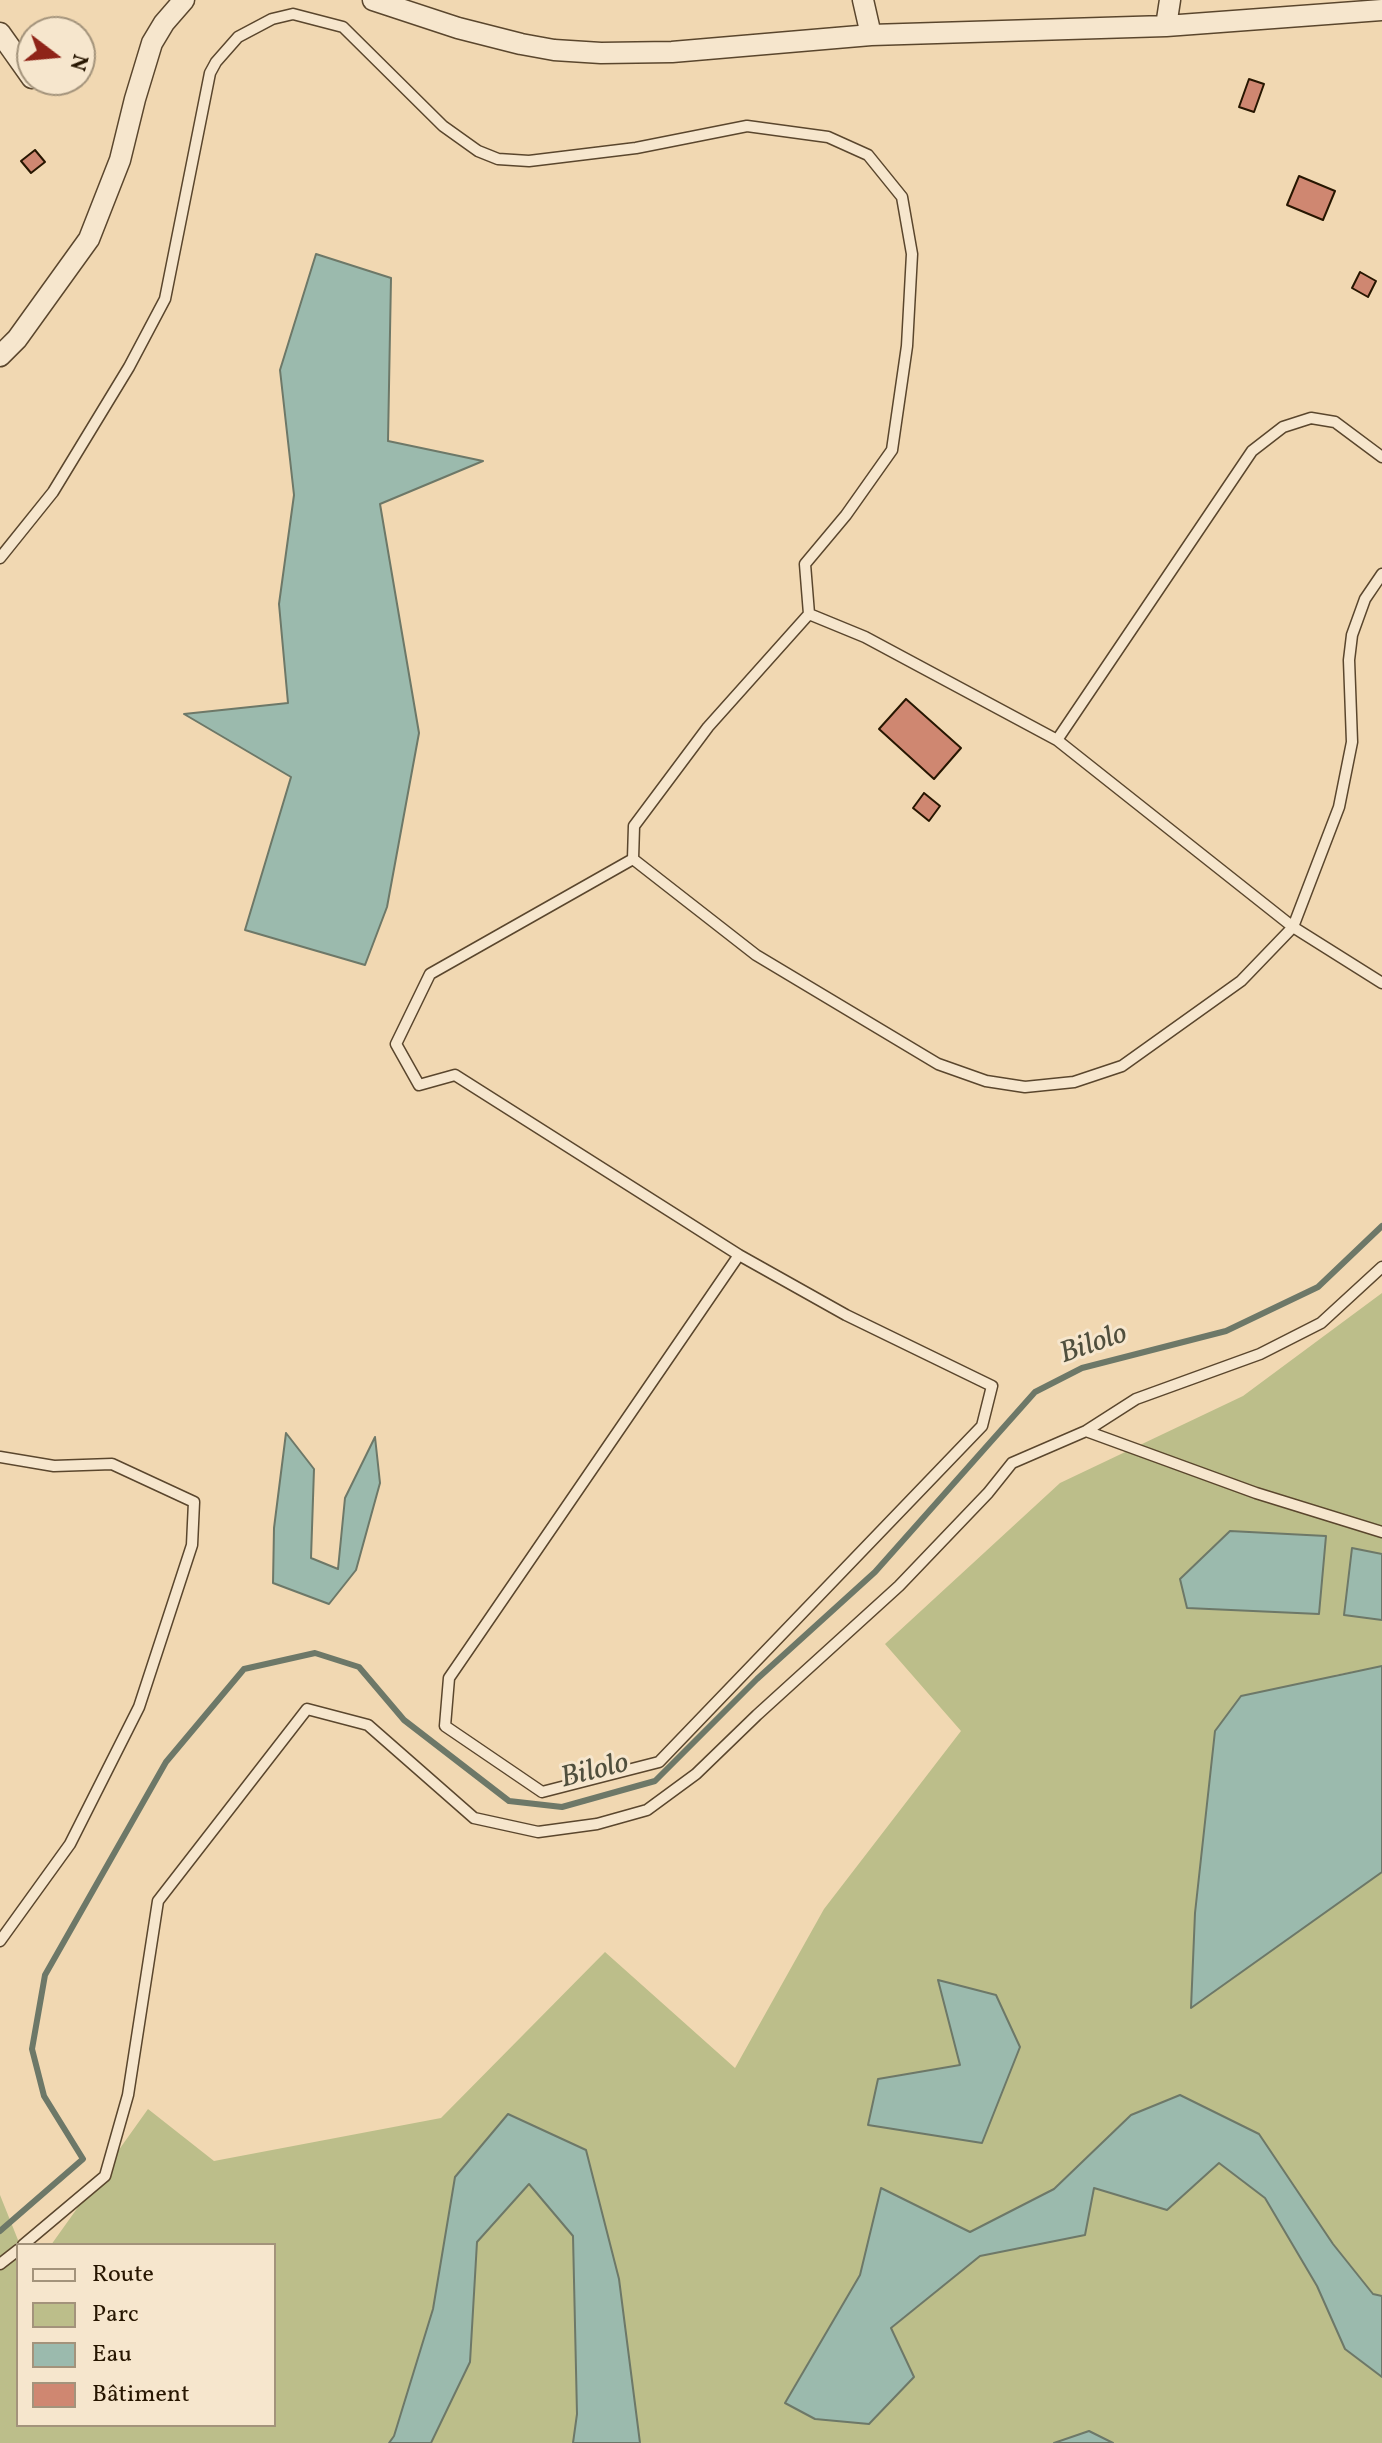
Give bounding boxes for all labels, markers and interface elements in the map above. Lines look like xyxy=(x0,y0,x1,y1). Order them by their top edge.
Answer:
north arrow xyxy=(16,16,96,96)
text: N xyxy=(61,50,95,74)
water label: Bilolo xyxy=(1056,1318,1132,1374)
water label: Bilolo xyxy=(557,1747,633,1799)
legend xyxy=(16,2243,276,2427)
text: Route xyxy=(92,2258,154,2292)
text: Parc xyxy=(92,2298,139,2332)
text: Eau xyxy=(92,2338,132,2372)
text: Bâtiment xyxy=(92,2378,190,2412)

